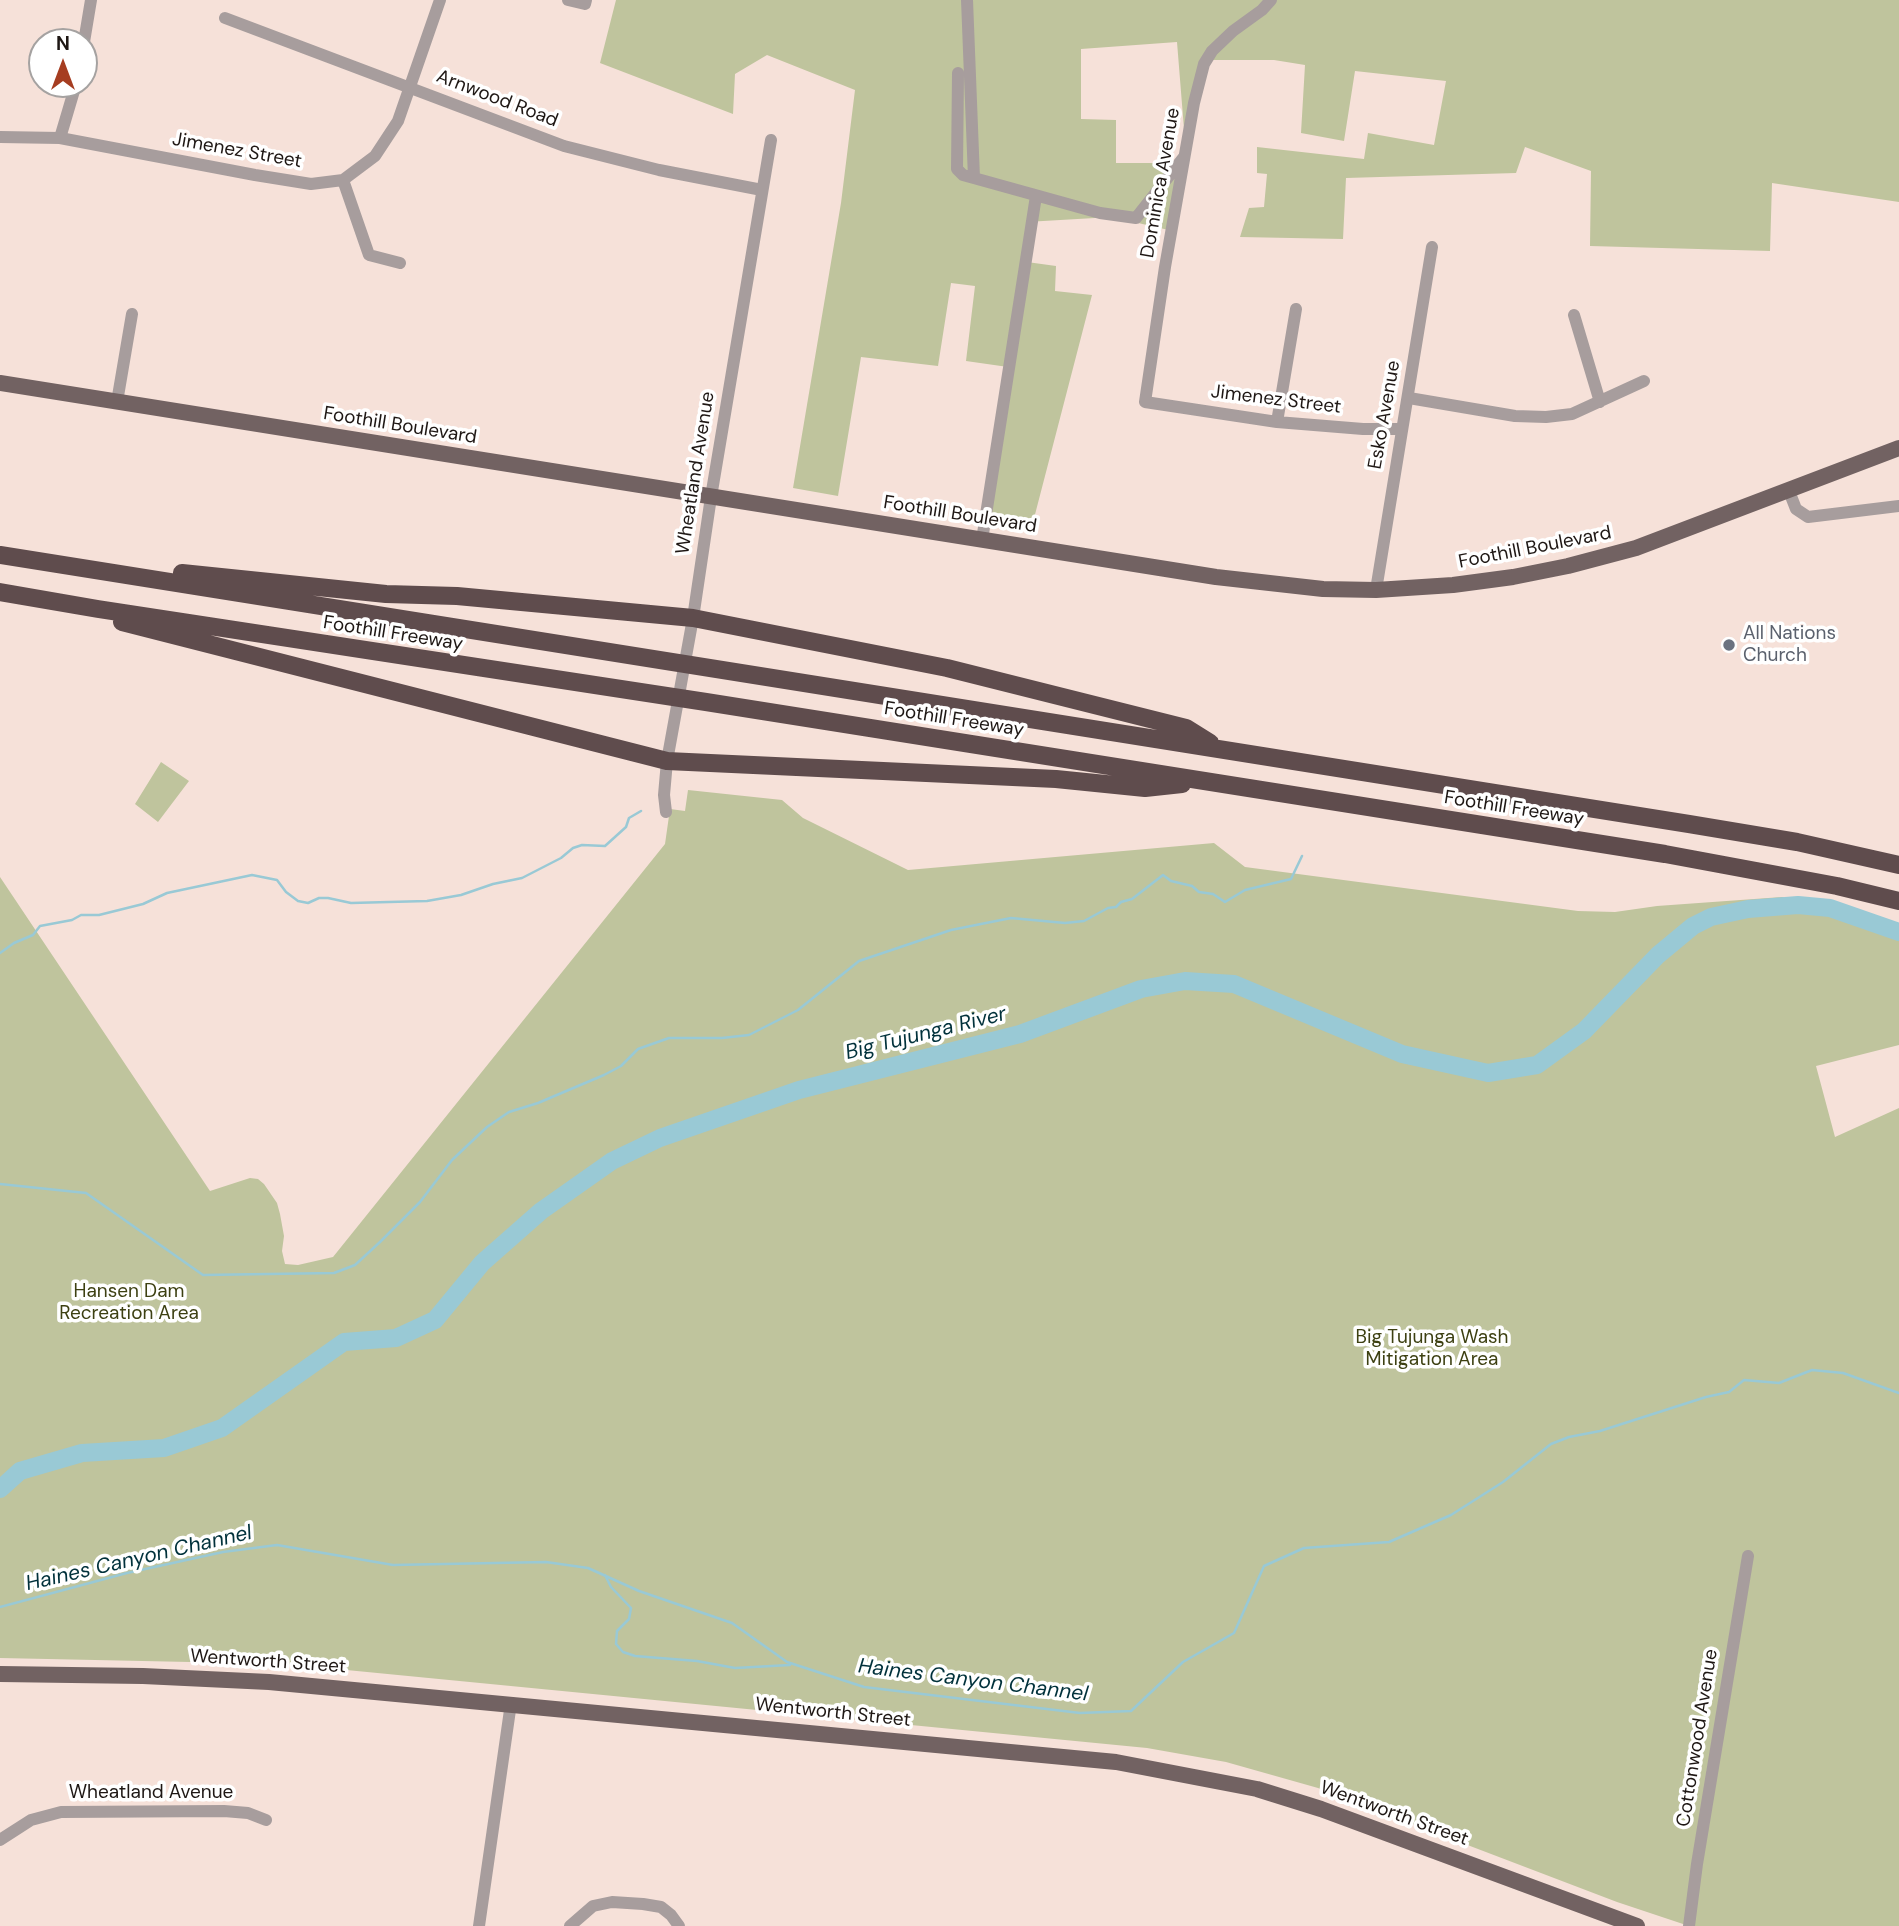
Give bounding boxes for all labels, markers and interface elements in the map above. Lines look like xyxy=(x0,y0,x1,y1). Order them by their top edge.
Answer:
north arrow xyxy=(28,28,98,98)
text: N xyxy=(56,31,70,56)
street label: Arnwood Road xyxy=(433,65,561,133)
street label: Dominica Avenue xyxy=(1137,106,1185,260)
street label: Jimenez Street xyxy=(170,128,304,174)
street label: Esko Avenue xyxy=(1364,359,1406,471)
street label: Jimenez Street xyxy=(1210,381,1342,419)
street label: Wheatland Avenue xyxy=(672,390,720,556)
street label: Foothill Boulevard xyxy=(322,403,478,449)
street label: Foothill Boulevard xyxy=(882,492,1038,538)
street label: Foothill Boulevard xyxy=(1457,522,1613,574)
street label: Foothill Freeway xyxy=(321,612,465,656)
place label: All Nations Church xyxy=(1743,623,1836,667)
marker: All Nations Church xyxy=(1721,637,1737,653)
street label: Foothill Freeway xyxy=(882,698,1026,742)
street label: Foothill Freeway xyxy=(1442,787,1586,831)
water label: Big Tujunga River xyxy=(843,1002,1009,1066)
park label: Hansen Dam Recreation Area xyxy=(59,1281,199,1325)
park label: Big Tujunga Wash Mitigation Area xyxy=(1356,1327,1508,1371)
water label: Haines Canyon Channel xyxy=(24,1521,254,1597)
street label: Wentworth Street xyxy=(189,1645,347,1679)
street label: Cottonwood Avenue xyxy=(1673,1648,1723,1828)
water label: Haines Canyon Channel xyxy=(857,1654,1089,1708)
street label: Wentworth Street xyxy=(754,1693,912,1733)
street label: Wentworth Street xyxy=(1317,1777,1471,1851)
street label: Wheatland Avenue xyxy=(69,1782,233,1804)

